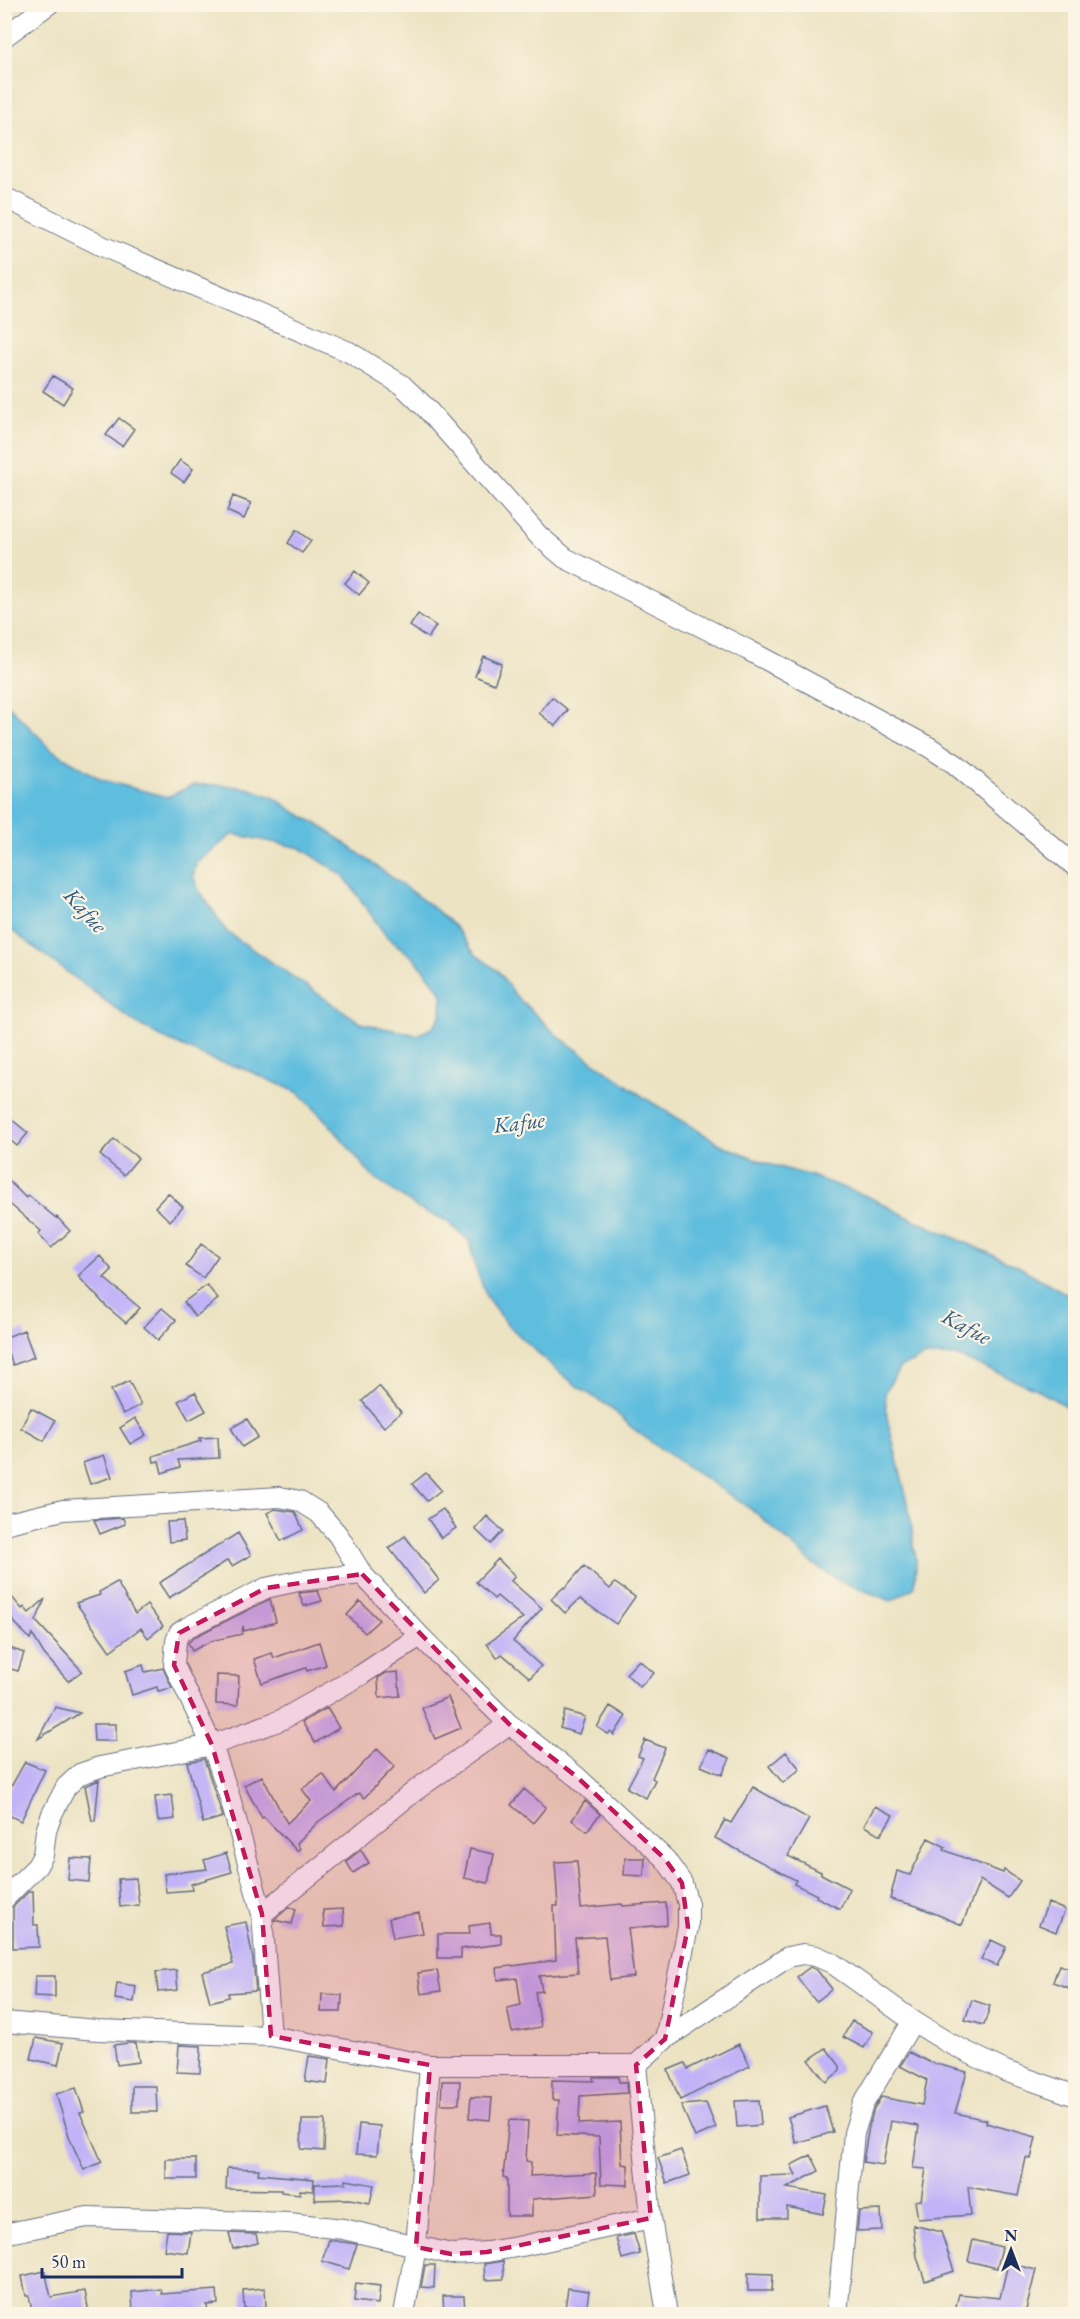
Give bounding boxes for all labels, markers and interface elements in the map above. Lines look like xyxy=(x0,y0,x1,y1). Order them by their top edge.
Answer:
water label: Kafue xyxy=(57,881,114,940)
water label: Kafue xyxy=(491,1105,547,1140)
water label: Kafue xyxy=(936,1301,997,1352)
north arrow xyxy=(981,2220,1041,2280)
text: N xyxy=(1005,2225,1018,2246)
scale bar xyxy=(42,2241,182,2279)
text: 50 m xyxy=(51,2250,86,2273)

